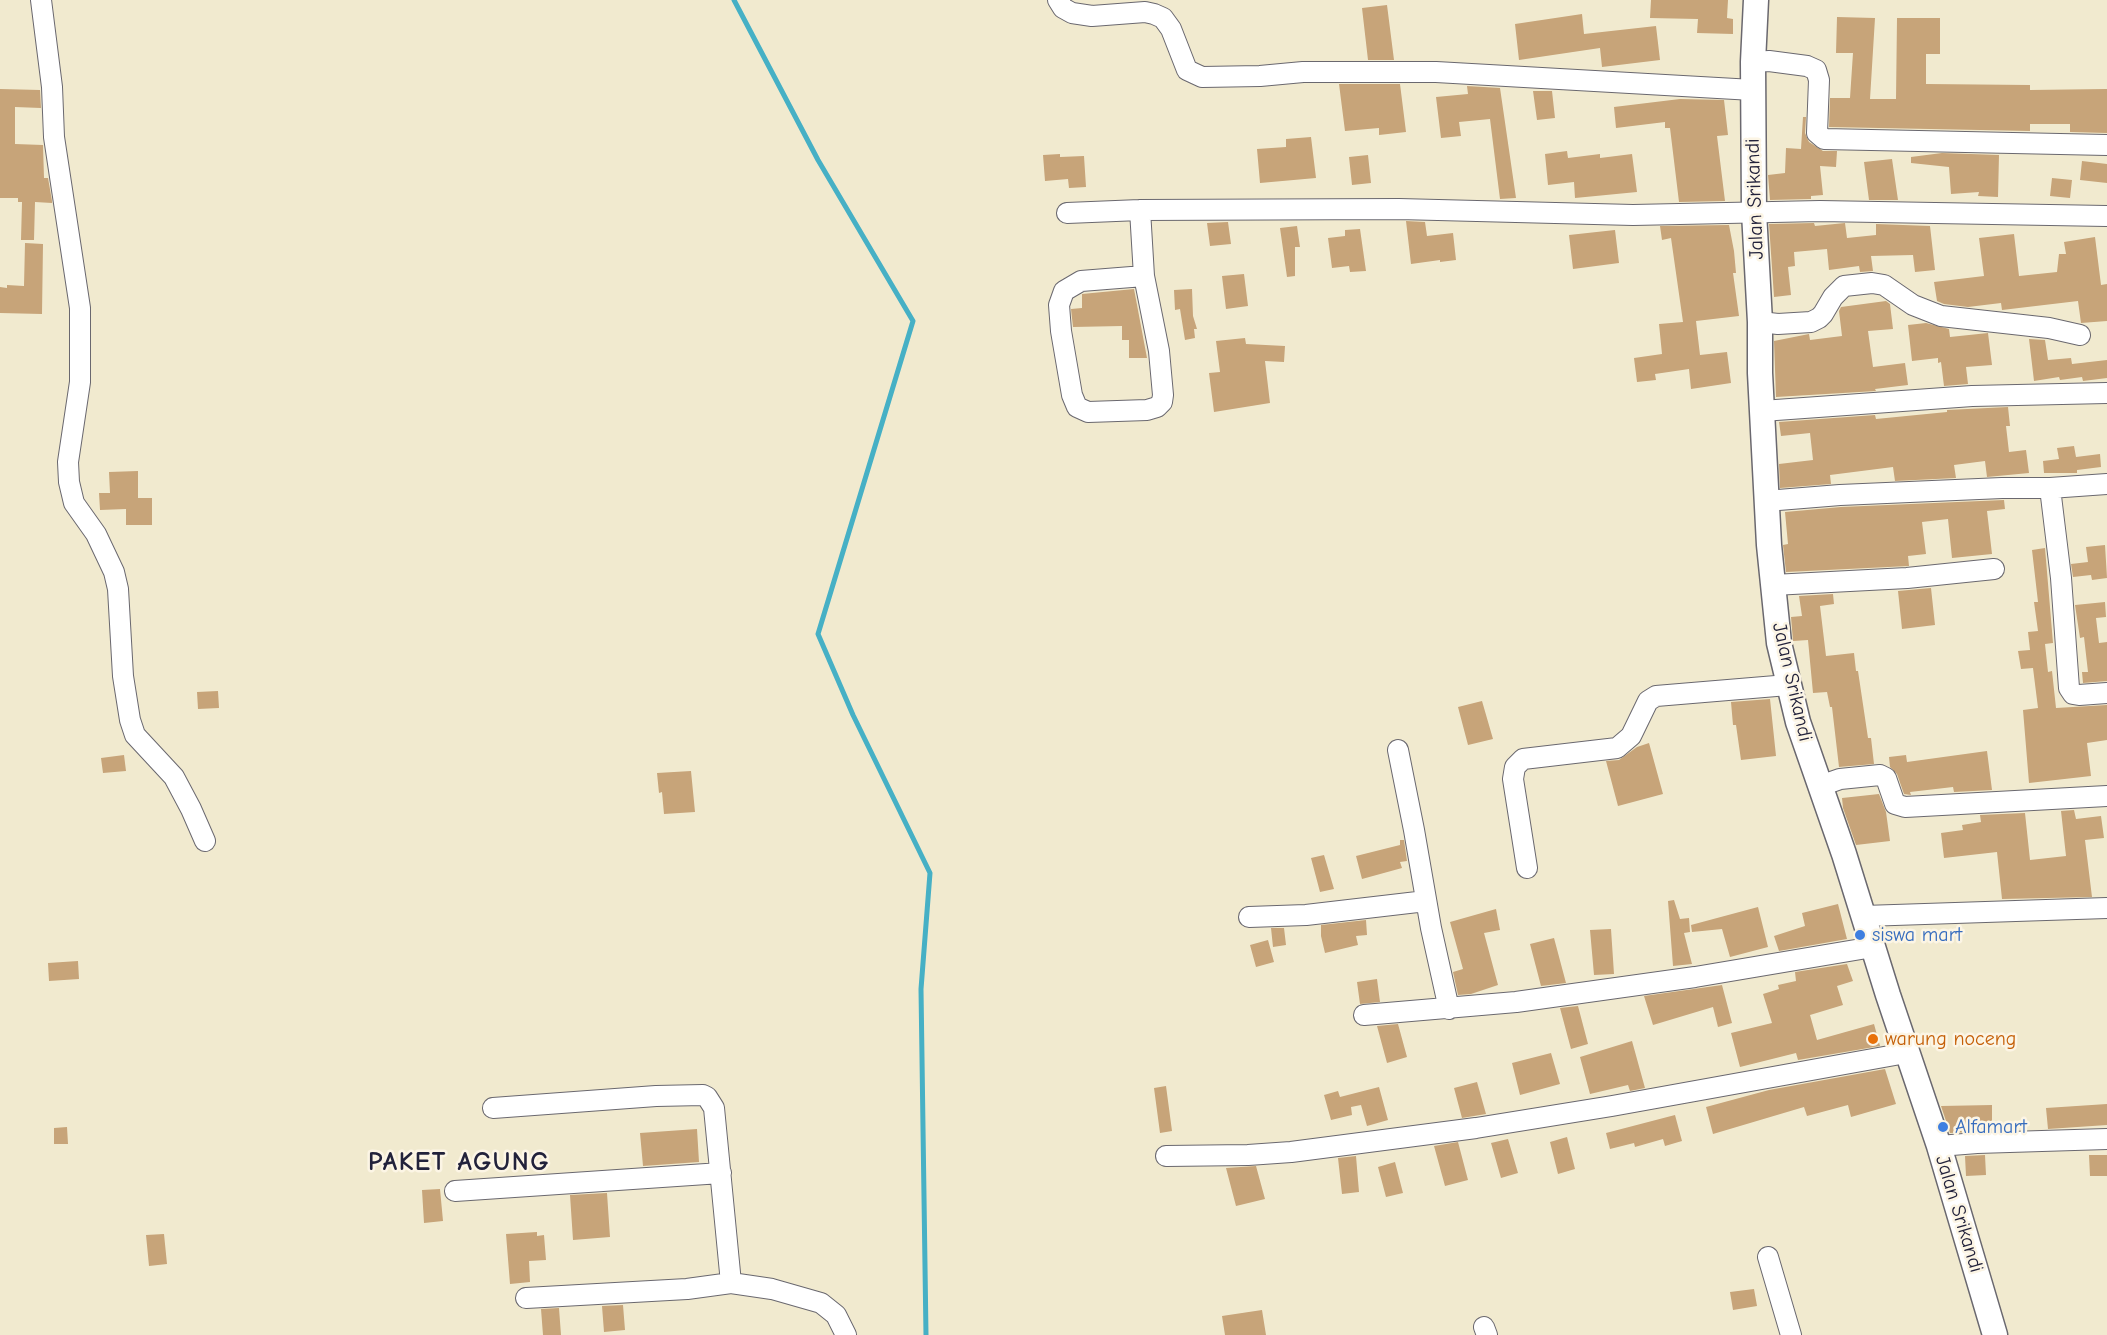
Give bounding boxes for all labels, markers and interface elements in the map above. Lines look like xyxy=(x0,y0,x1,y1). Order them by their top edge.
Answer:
street label: Jalan Srikandi xyxy=(1741,138,1769,260)
street label: Jalan Srikandi xyxy=(1767,620,1817,744)
place label: siswa mart xyxy=(1872,923,1962,947)
marker: siswa mart xyxy=(1853,928,1867,942)
place label: warung noceng xyxy=(1885,1027,2016,1051)
marker: warung noceng xyxy=(1866,1032,1880,1046)
place label: Alfamart xyxy=(1955,1115,2027,1139)
marker: Alfamart xyxy=(1936,1120,1950,1134)
district label: PAKET AGUNG xyxy=(368,1147,550,1179)
street label: Jalan Srikandi xyxy=(1930,1153,1988,1275)

